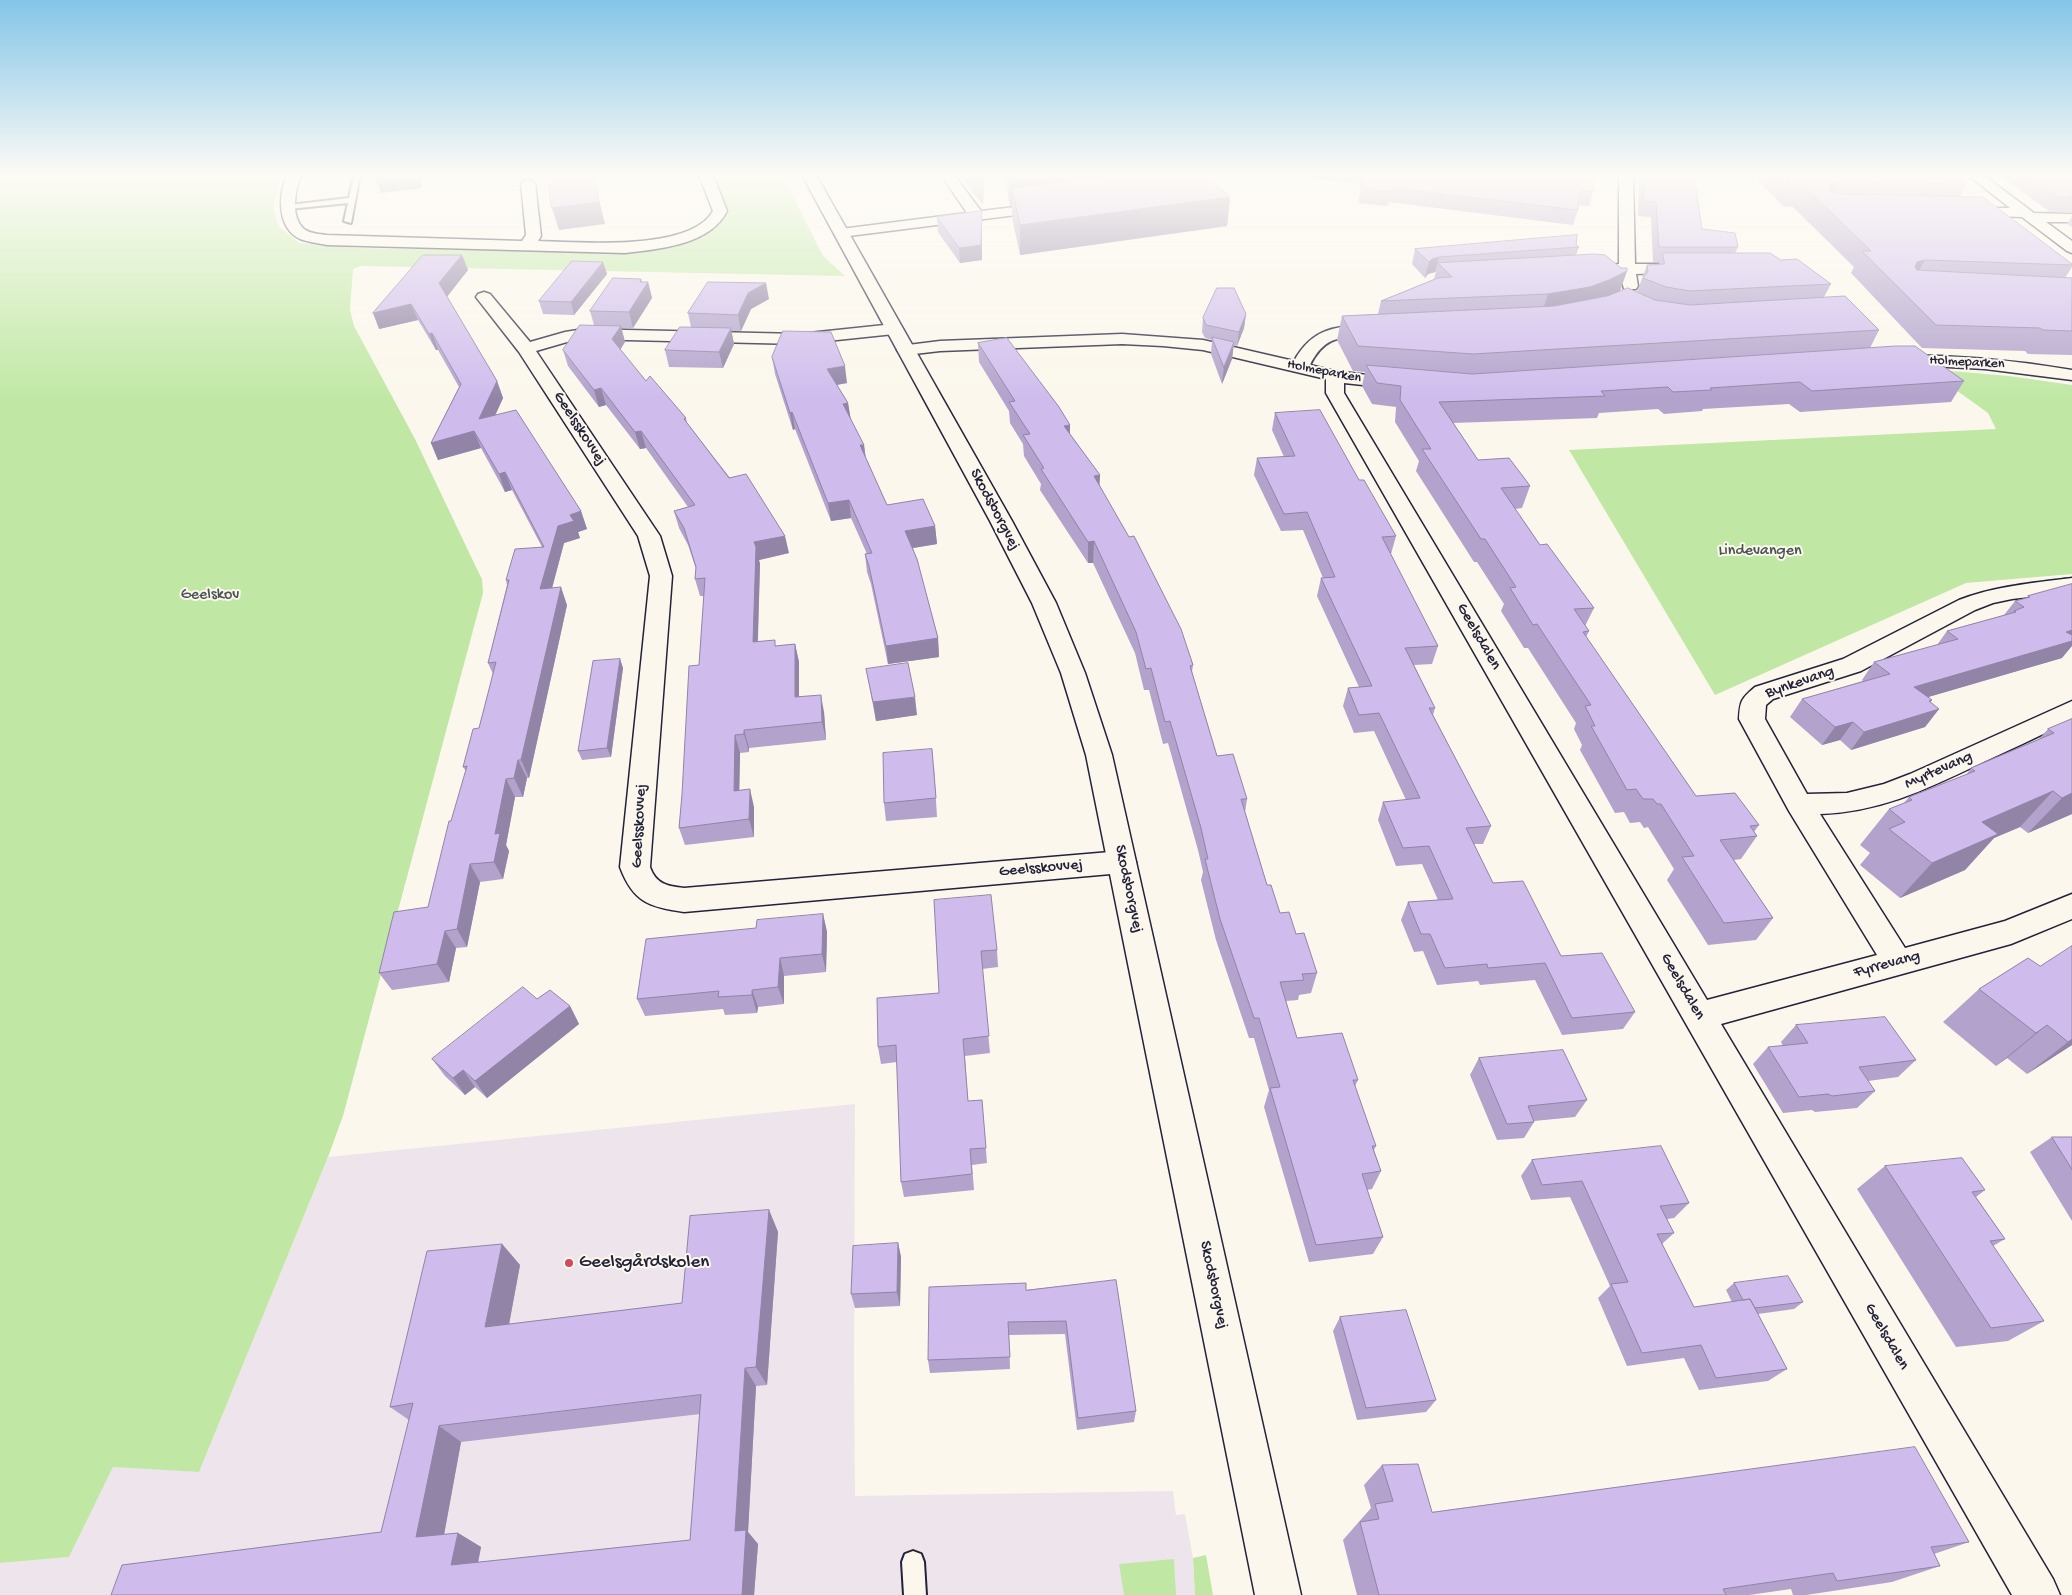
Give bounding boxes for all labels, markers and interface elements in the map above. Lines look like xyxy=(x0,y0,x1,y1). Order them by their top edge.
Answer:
street label: Holmeparken xyxy=(1929,353,2005,373)
street label: Holmeparken xyxy=(1285,357,1363,387)
street label: Geelsskovvej xyxy=(548,388,610,470)
street label: Skodsborgvej xyxy=(964,466,1024,554)
park label: Lindevangen xyxy=(1718,542,1802,562)
park label: Geelskov xyxy=(181,586,239,606)
street label: Geelsdalen xyxy=(1451,600,1505,674)
street label: Bynkevang xyxy=(1763,662,1837,704)
street label: Myrtevang xyxy=(1902,748,1976,794)
street label: Geelsskovvej xyxy=(628,783,652,869)
street label: Skodsborgvej xyxy=(1109,843,1147,935)
street label: Geelsskovvej xyxy=(998,856,1084,882)
street label: Fyrrevang xyxy=(1852,947,1922,983)
street label: Geelsdalen xyxy=(1655,950,1709,1024)
street label: Skodsborgvej xyxy=(1194,1239,1232,1331)
place label: Geelsgårdskolen xyxy=(579,1252,709,1274)
marker: Geelsgårdskolen xyxy=(563,1257,575,1269)
street label: Geelsdalen xyxy=(1859,1300,1913,1374)

